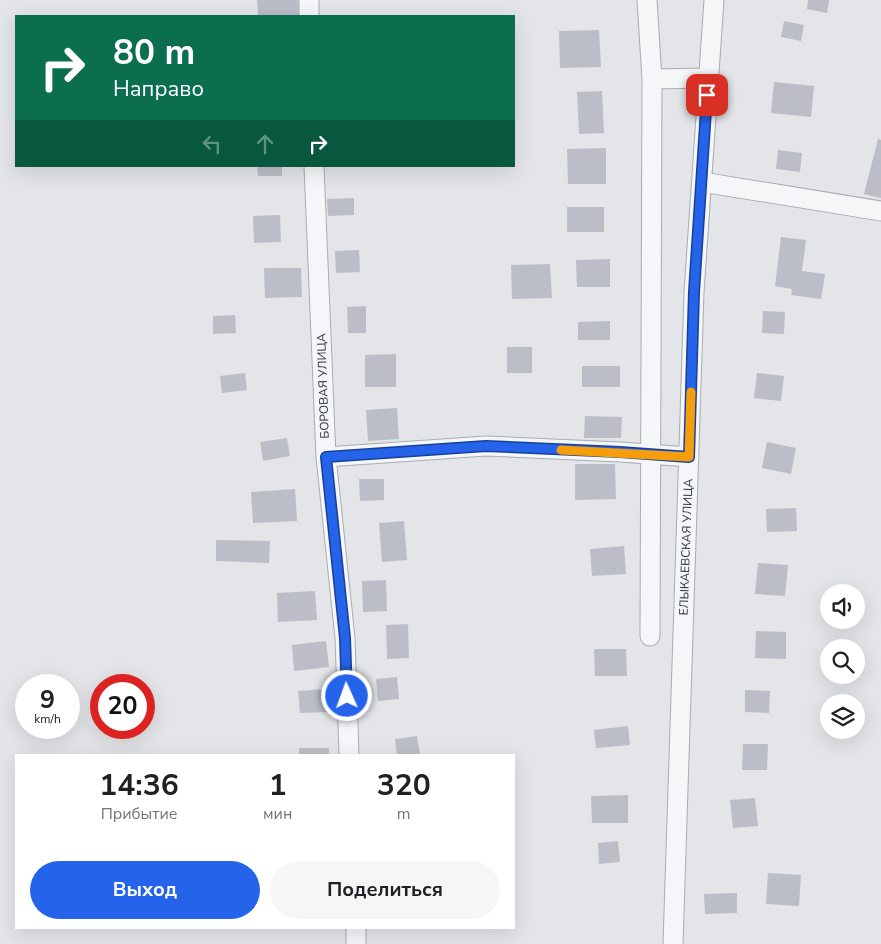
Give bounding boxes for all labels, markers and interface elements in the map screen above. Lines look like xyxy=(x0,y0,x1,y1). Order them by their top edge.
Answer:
text: 80 m xyxy=(113,29,195,76)
icon: right xyxy=(30,35,95,100)
text: Направо xyxy=(113,74,204,104)
pin xyxy=(686,74,728,116)
icon: arrive xyxy=(693,81,721,109)
icon: left xyxy=(198,130,226,158)
icon: ahead xyxy=(251,130,279,158)
icon: right xyxy=(304,130,332,158)
street label: БОРОВАЯ УЛИЦА xyxy=(313,333,333,439)
street label: ЕЛЫКАЕВСКАЯ УЛИЦА xyxy=(676,478,696,616)
map controls xyxy=(820,584,865,739)
button: sound xyxy=(820,584,865,629)
button: search xyxy=(820,639,865,684)
position arrow xyxy=(320,669,372,721)
speed limit sign: 20 xyxy=(90,674,155,739)
text: 9 xyxy=(40,683,55,717)
button: layers xyxy=(820,694,865,739)
text: km/h xyxy=(34,711,61,727)
text: 14:36 xyxy=(99,765,179,806)
text: 1 xyxy=(269,765,287,806)
text: 320 xyxy=(377,765,431,806)
text: Прибытие xyxy=(101,803,177,825)
text: мин xyxy=(263,803,292,825)
text: m xyxy=(397,803,411,825)
button: Выход xyxy=(30,861,260,919)
button: Поделиться xyxy=(270,861,500,919)

